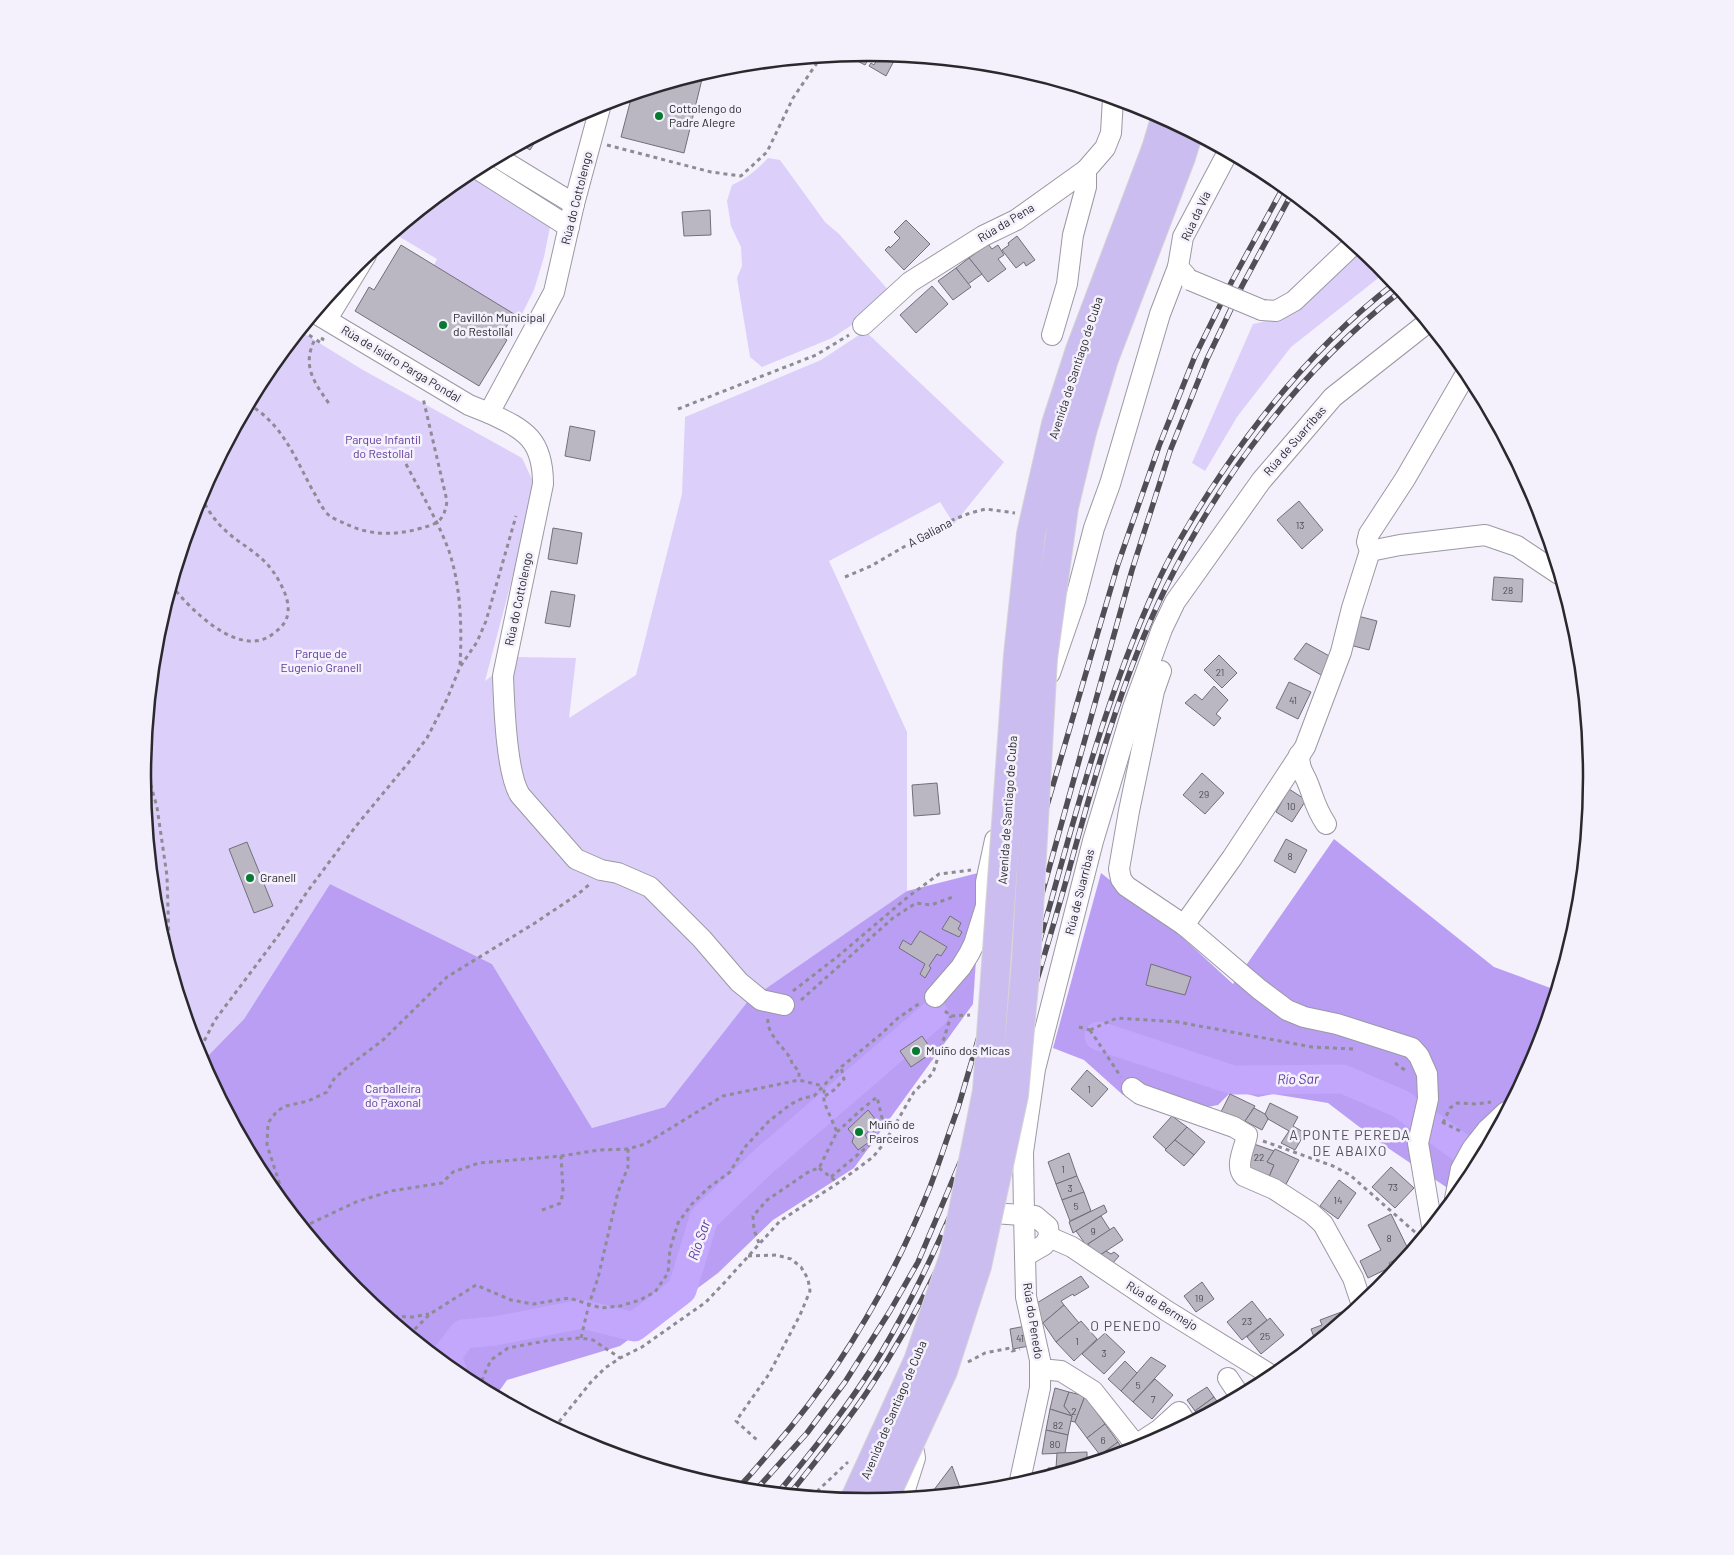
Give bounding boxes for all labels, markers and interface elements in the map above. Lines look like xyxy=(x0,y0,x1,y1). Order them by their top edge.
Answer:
place label: Cottolengo do Padre Alegre xyxy=(669,101,742,129)
marker: Cottolengo do Padre Alegre xyxy=(653,110,665,122)
street label: Rúa do Cottolengo xyxy=(558,150,594,246)
street label: Rúa da Vía xyxy=(1178,189,1213,243)
street label: Rúa da Pena xyxy=(975,200,1036,244)
street label: Avenida de Santiago de Cuba xyxy=(1045,295,1105,441)
place label: Pavillón Municipal do Restollal xyxy=(453,310,545,338)
marker: Pavillón Municipal do Restollal xyxy=(437,319,449,331)
street label: Rúa de Isidro Parga Pondal xyxy=(339,322,464,404)
street label: Rúa de Suarribas xyxy=(1260,403,1328,478)
park label: Parque Infantil do Restollal xyxy=(345,432,421,460)
street label: A Galiana xyxy=(905,515,954,549)
house number: 13 xyxy=(1296,519,1304,531)
street label: Rúa do Cottolengo xyxy=(501,551,535,647)
house number: 28 xyxy=(1503,584,1513,596)
park label: Parque de Eugenio Granell xyxy=(280,646,362,674)
house number: 21 xyxy=(1216,666,1224,678)
house number: 41 xyxy=(1289,694,1297,706)
street label: Avenida de Santiago de Cuba xyxy=(995,735,1019,885)
house number: 29 xyxy=(1199,788,1209,800)
house number: 10 xyxy=(1286,800,1296,812)
street label: Rúa de Suarribas xyxy=(1062,847,1096,936)
house number: 8 xyxy=(1287,850,1293,862)
place label: Granell xyxy=(260,870,296,884)
marker: Granell xyxy=(244,872,256,884)
place label: Muíño dos Micas xyxy=(926,1043,1010,1057)
marker: Muíño dos Micas xyxy=(910,1045,922,1057)
water label: Río Sar xyxy=(1277,1070,1320,1087)
park label: Carballeira do Paxonal xyxy=(365,1081,421,1109)
house number: 1 xyxy=(1087,1083,1091,1095)
place label: Muíño de Parceiros xyxy=(869,1117,919,1145)
marker: Muíño de Parceiros xyxy=(853,1126,865,1138)
district label: A PONTE PEREDA DE ABAIXO xyxy=(1289,1126,1411,1159)
house number: 22 xyxy=(1254,1151,1264,1163)
house number: 1 xyxy=(1061,1163,1065,1175)
house number: 73 xyxy=(1388,1181,1398,1193)
house number: 3 xyxy=(1067,1182,1073,1194)
house number: 14 xyxy=(1333,1194,1343,1206)
house number: 5 xyxy=(1073,1200,1079,1212)
water label: Río Sar xyxy=(684,1216,714,1262)
house number: 9 xyxy=(1090,1225,1096,1237)
house number: 8 xyxy=(1386,1232,1392,1244)
street label: Rúa de Bermejo xyxy=(1124,1278,1201,1333)
street label: Rúa do Penedo xyxy=(1021,1282,1047,1360)
house number: 19 xyxy=(1195,1292,1203,1304)
house number: 23 xyxy=(1242,1315,1252,1327)
district label: O PENEDO xyxy=(1090,1317,1162,1334)
house number: 25 xyxy=(1260,1330,1270,1342)
house number: 41 xyxy=(1016,1332,1024,1344)
house number: 1 xyxy=(1075,1335,1079,1347)
street label: Avenida de Santiago de Cuba xyxy=(858,1338,929,1481)
house number: 3 xyxy=(1101,1347,1107,1359)
house number: 5 xyxy=(1135,1379,1141,1391)
house number: 7 xyxy=(1151,1393,1156,1405)
house number: 2 xyxy=(1071,1405,1077,1417)
house number: 82 xyxy=(1053,1419,1063,1431)
house number: 6 xyxy=(1100,1434,1106,1446)
house number: 80 xyxy=(1050,1438,1060,1450)

